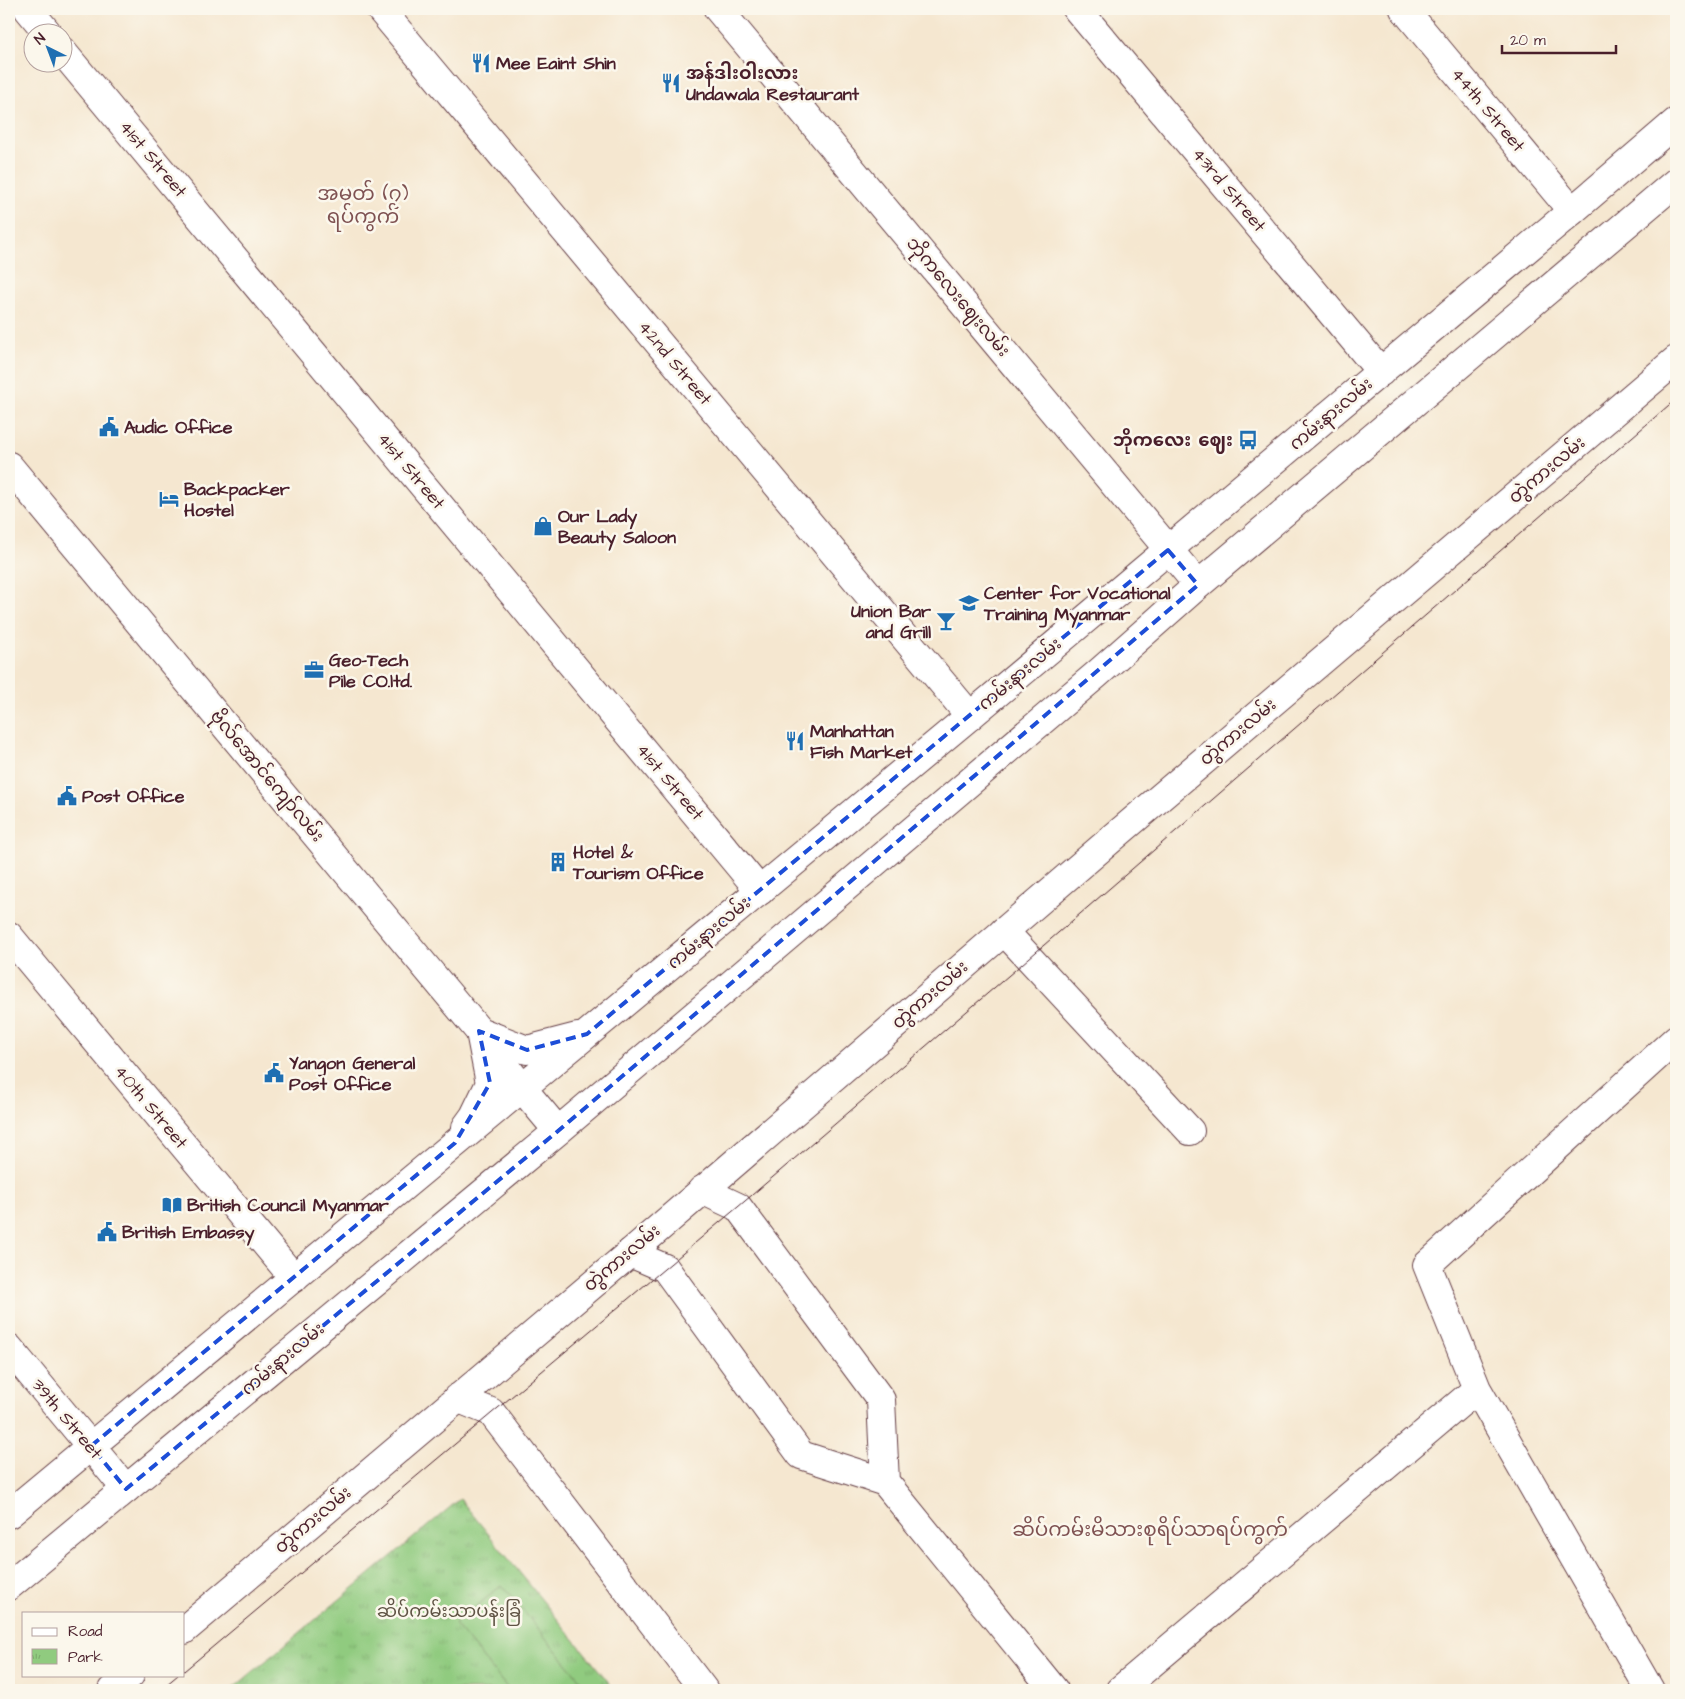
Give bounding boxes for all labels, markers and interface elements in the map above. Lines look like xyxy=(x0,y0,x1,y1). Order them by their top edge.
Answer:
north arrow xyxy=(22,22,72,72)
scale bar xyxy=(1502,22,1616,54)
text: N xyxy=(30,29,50,49)
text: 20 m xyxy=(1510,30,1546,51)
place label: Mee Eaint Shin xyxy=(496,51,616,76)
restaurant icon: Mee Eaint Shin xyxy=(470,52,492,74)
place label: အန်ဒါးဝါးလား Undawala Restaurant xyxy=(686,61,860,107)
street label: 44th Street xyxy=(1445,62,1531,158)
restaurant icon: အန်ဒါးဝါးလား Undawala Restaurant xyxy=(660,72,682,94)
street label: 41st Street xyxy=(113,115,193,203)
street label: 43rd Street xyxy=(1186,142,1272,238)
district label: အမှတ် (၇) ရပ်ကွက် xyxy=(317,179,409,232)
street label: ဘိုကလေးဈေးလမ်း xyxy=(899,230,1017,364)
street label: 42nd Street xyxy=(632,315,718,411)
street label: ကမ်းနားလမ်း xyxy=(1283,371,1379,458)
place label: Audic Office xyxy=(124,415,233,440)
public building icon: Audic Office xyxy=(98,416,120,438)
street label: 41st Street xyxy=(371,427,451,515)
place label: ဘိုကလေး ဈေး xyxy=(1113,428,1233,454)
bus stop icon: ဘိုကလေး ဈေး xyxy=(1237,429,1259,451)
street label: တွဲကားလမ်း xyxy=(1502,430,1592,511)
place label: Backpacker Hostel xyxy=(184,477,290,523)
hotel icon: Backpacker Hostel xyxy=(158,488,180,510)
place label: Our Lady Beauty Saloon xyxy=(558,504,676,551)
shop icon: Our Lady Beauty Saloon xyxy=(532,515,554,537)
place label: Center for Vocational Training Myanmar xyxy=(983,581,1171,628)
school or university icon: Center for Vocational Training Myanmar xyxy=(958,592,980,614)
place label: Union Bar and Grill xyxy=(851,599,931,645)
bar icon: Union Bar and Grill xyxy=(935,610,957,632)
street label: ကမ်းနားလမ်း xyxy=(972,631,1068,718)
place label: Geo-Tech Pile CO.ltd. xyxy=(329,648,413,694)
office icon: Geo-Tech Pile CO.ltd. xyxy=(303,659,325,681)
street label: တွဲကားလမ်း xyxy=(1193,692,1283,773)
street label: ဗိုလ်အောင်ကျော်လမ်း xyxy=(203,703,331,849)
place label: Manhattan Fish Market xyxy=(810,719,913,765)
restaurant icon: Manhattan Fish Market xyxy=(784,730,806,752)
street label: 41st Street xyxy=(630,738,710,826)
place label: Post Office xyxy=(82,784,185,809)
public building icon: Post Office xyxy=(56,785,78,807)
place label: Hotel & Tourism Office xyxy=(572,840,704,886)
building icon: Hotel & Tourism Office xyxy=(547,851,569,873)
street label: ကမ်းနားလမ်း xyxy=(661,890,757,977)
street label: တွဲကားလမ်း xyxy=(886,954,975,1037)
place label: Yangon General Post Office xyxy=(289,1051,415,1097)
street label: 40th Street xyxy=(108,1060,194,1155)
public building icon: Yangon General Post Office xyxy=(263,1062,285,1084)
place label: British Council Myanmar xyxy=(187,1193,389,1219)
library icon: British Council Myanmar xyxy=(161,1194,183,1216)
street label: တွဲကားလမ်း xyxy=(577,1218,667,1299)
place label: British Embassy xyxy=(122,1220,255,1246)
public building icon: British Embassy xyxy=(96,1221,118,1243)
street label: ကမ်းနားလမ်း xyxy=(235,1316,331,1403)
street label: 39th Street xyxy=(26,1373,109,1465)
street label: တွဲကားလမ်း xyxy=(268,1480,358,1561)
district label: ဆိပ်ကမ်းမိသားစုရိပ်သာရပ်ကွက် xyxy=(1012,1515,1288,1546)
park label: ဆိပ်ကမ်းသာပန်းခြံ xyxy=(377,1597,521,1626)
legend xyxy=(22,1612,185,1676)
text: Road xyxy=(68,1621,103,1642)
text: Park xyxy=(68,1647,103,1668)

